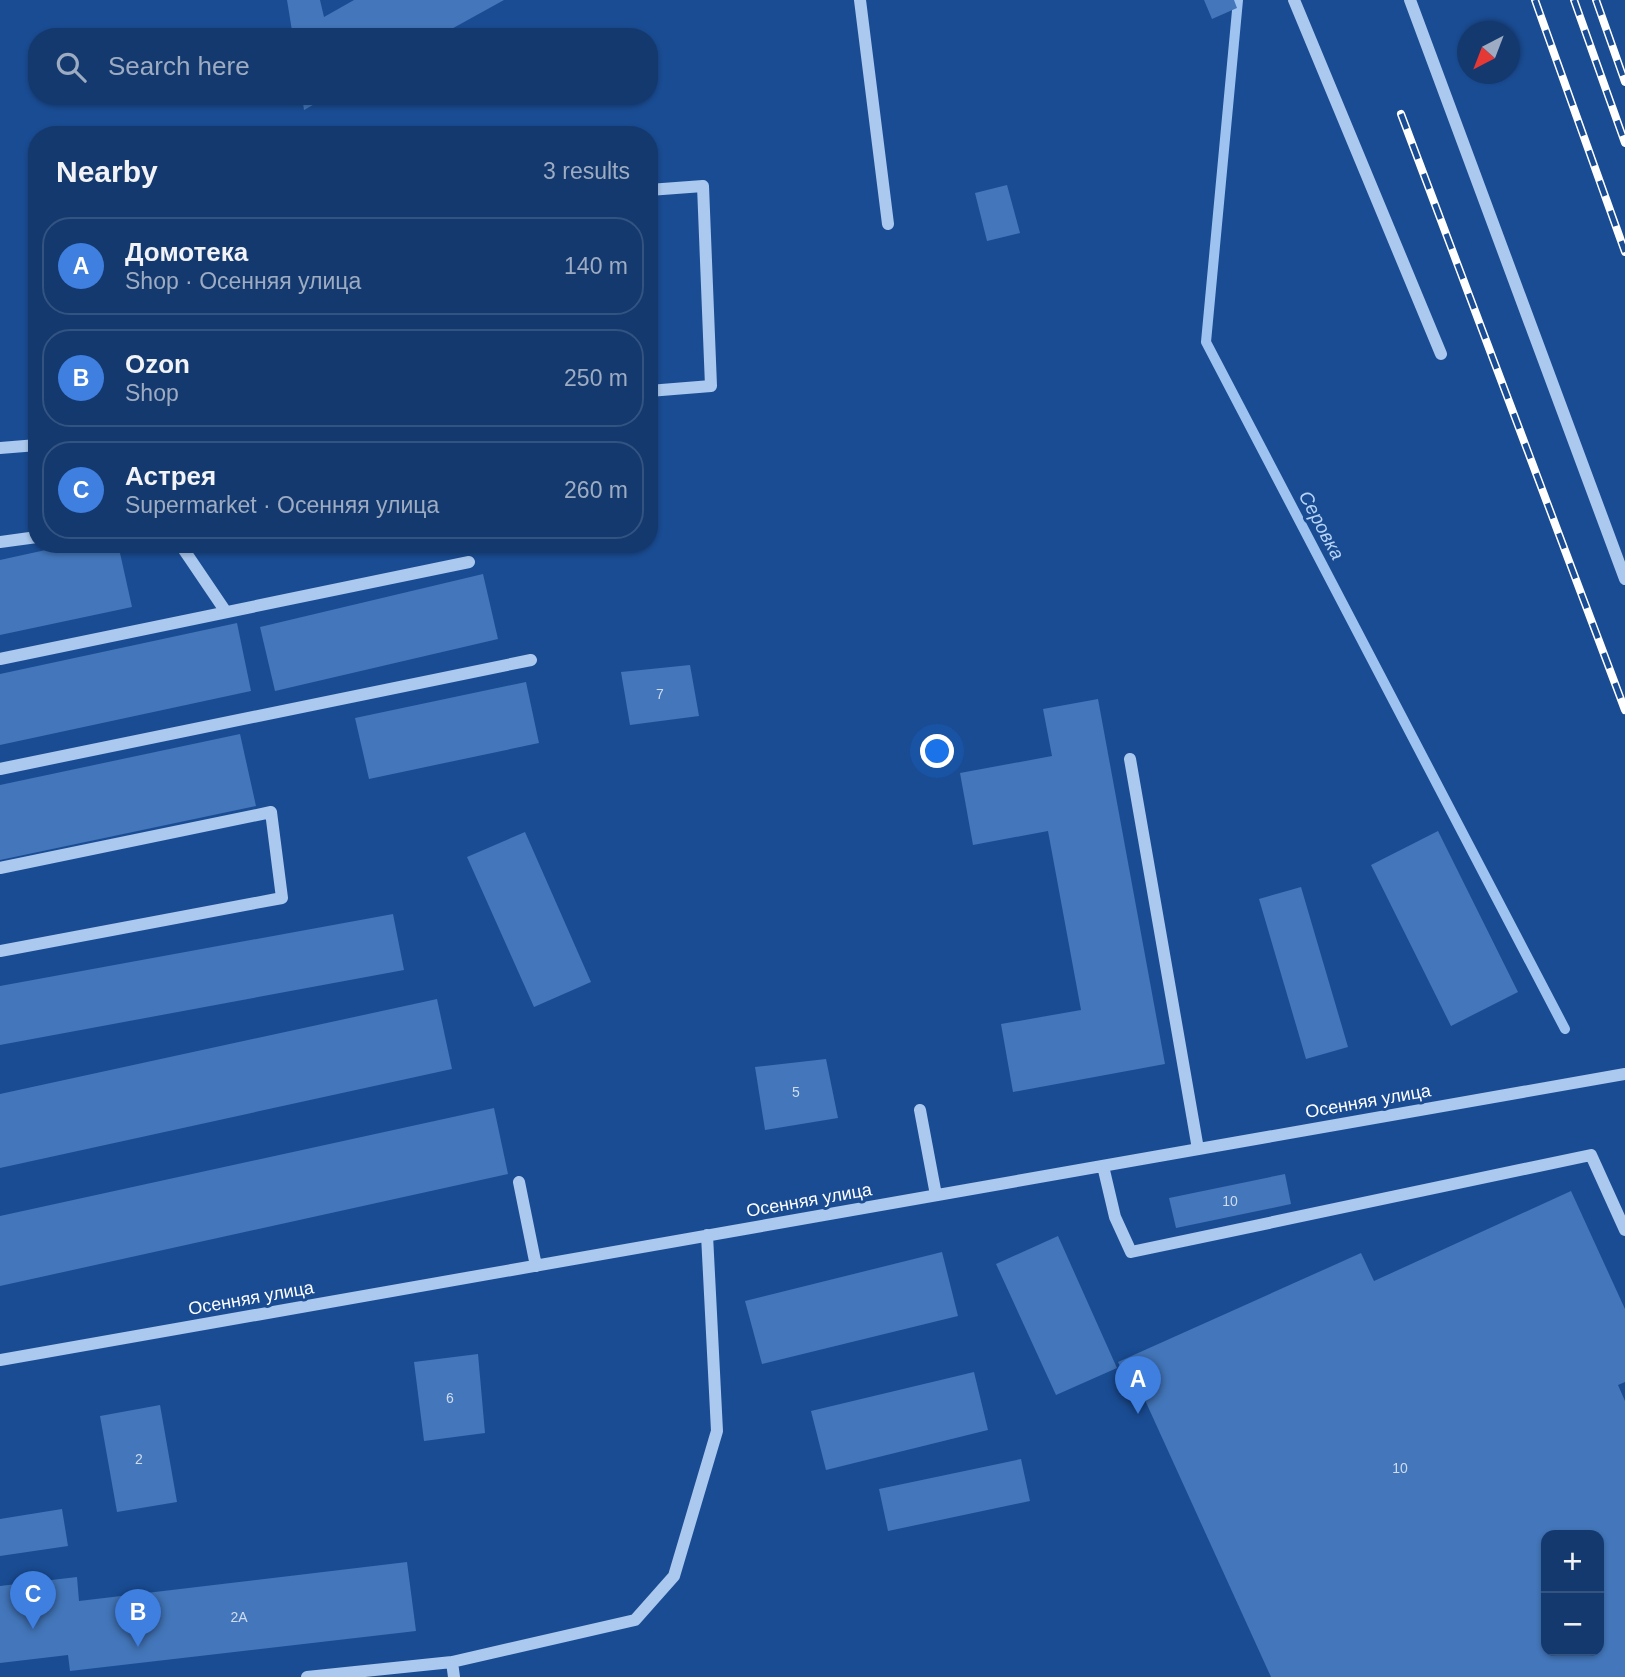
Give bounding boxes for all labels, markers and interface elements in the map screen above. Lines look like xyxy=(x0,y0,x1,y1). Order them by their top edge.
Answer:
north arrow xyxy=(1457,21,1520,84)
search box xyxy=(28,28,658,105)
icon: search xyxy=(52,48,90,86)
text: Search here xyxy=(108,51,250,81)
text: Nearby xyxy=(56,155,158,188)
text: 3 results xyxy=(543,158,630,184)
text: Домотека xyxy=(125,237,248,267)
text: A xyxy=(73,253,89,279)
text: 140 m xyxy=(564,253,628,279)
text: Shop · Осенняя улица xyxy=(125,268,361,294)
text: Ozon xyxy=(125,349,190,379)
text: B xyxy=(73,365,89,391)
text: 250 m xyxy=(564,365,628,391)
text: Shop xyxy=(125,380,179,406)
text: Астрея xyxy=(125,461,216,491)
text: C xyxy=(73,477,89,503)
text: 260 m xyxy=(564,477,628,503)
water label: Серовка xyxy=(1295,487,1348,563)
text: Supermarket · Осенняя улица xyxy=(125,492,439,518)
house number: 7 xyxy=(656,686,664,702)
your location xyxy=(920,734,954,768)
street label: Осенняя улица xyxy=(1304,1080,1433,1122)
house number: 5 xyxy=(792,1084,800,1100)
street label: Осенняя улица xyxy=(745,1179,874,1221)
house number: 10 xyxy=(1222,1193,1238,1209)
street label: Осенняя улица xyxy=(187,1277,316,1319)
pin: A xyxy=(1115,1356,1161,1414)
house number: 6 xyxy=(446,1390,454,1406)
house number: 2 xyxy=(135,1451,143,1467)
house number: 10 xyxy=(1392,1460,1408,1476)
map controls xyxy=(1541,1530,1604,1656)
button: + xyxy=(1541,1530,1604,1593)
pin: C xyxy=(10,1571,56,1629)
pin: B xyxy=(115,1589,161,1647)
button: − xyxy=(1541,1593,1604,1656)
house number: 2А xyxy=(230,1609,248,1625)

